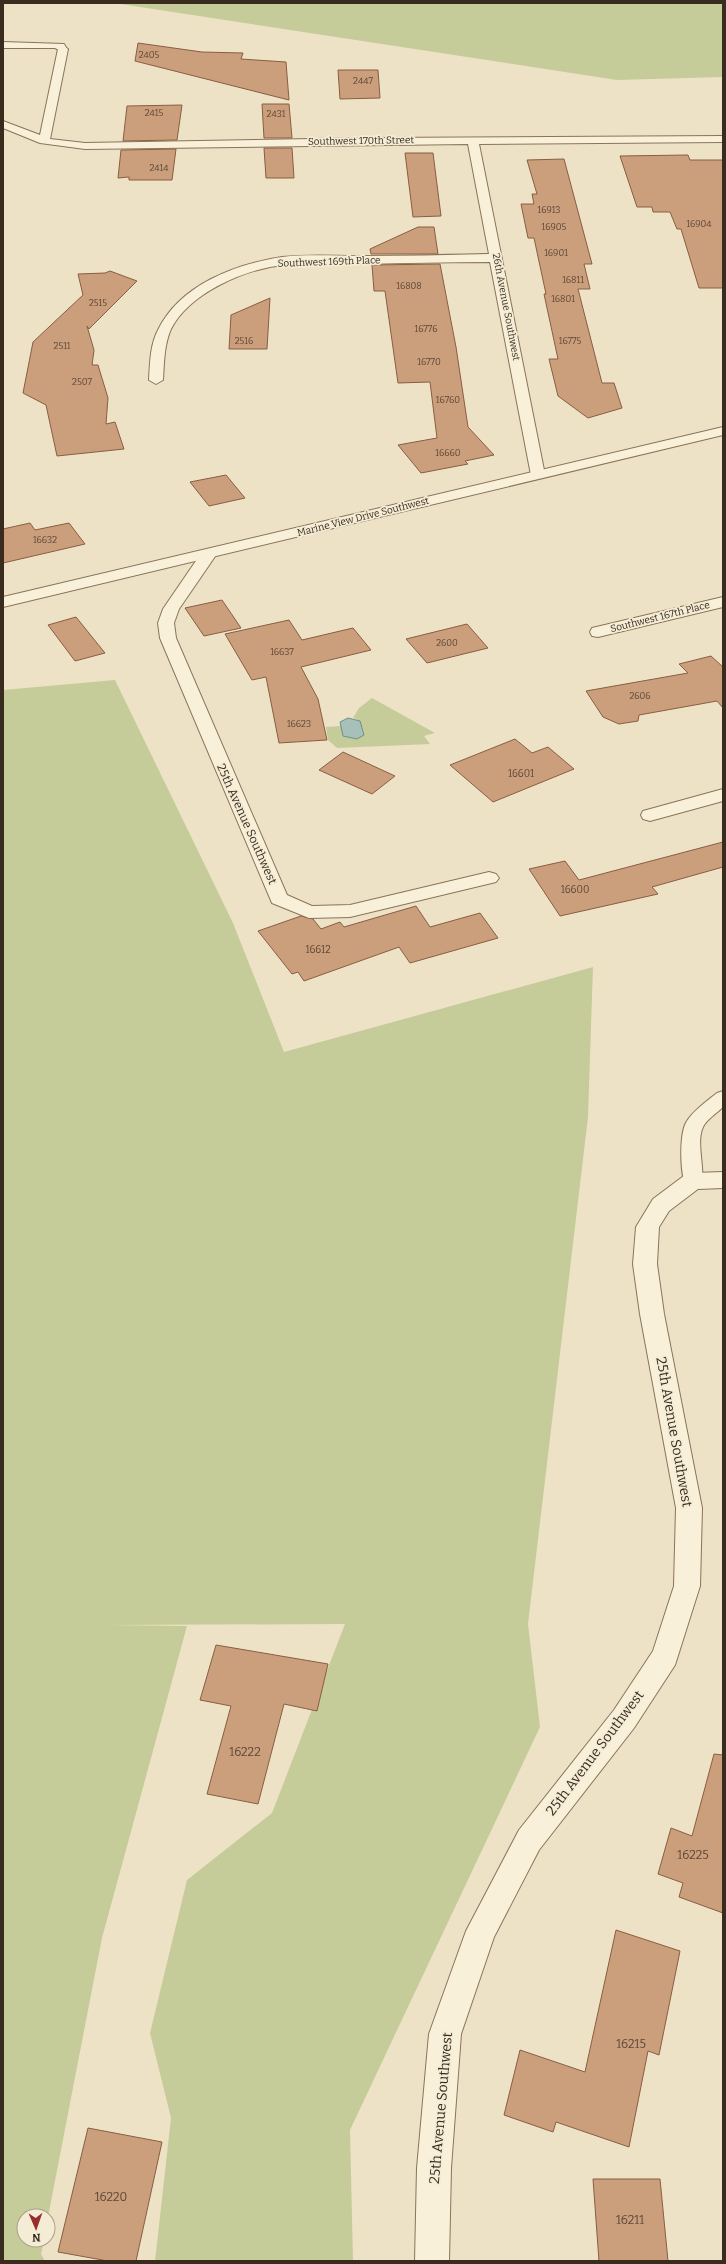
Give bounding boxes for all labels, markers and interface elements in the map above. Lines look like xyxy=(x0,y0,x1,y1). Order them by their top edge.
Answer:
house number: 2405 xyxy=(139,50,160,60)
house number: 2447 xyxy=(353,76,373,86)
house number: 2415 xyxy=(145,108,163,118)
house number: 2431 xyxy=(267,109,286,119)
street label: Southwest 170th Street xyxy=(308,134,415,148)
house number: 2414 xyxy=(149,163,169,173)
house number: 16913 xyxy=(538,205,561,215)
house number: 16904 xyxy=(686,219,712,229)
house number: 16905 xyxy=(542,222,567,232)
house number: 16901 xyxy=(544,248,568,258)
street label: 26th Avenue Southwest xyxy=(490,252,522,362)
street label: Southwest 169th Place xyxy=(277,254,381,270)
house number: 16811 xyxy=(562,275,584,285)
house number: 16808 xyxy=(396,281,422,291)
house number: 16801 xyxy=(551,294,575,304)
house number: 2515 xyxy=(89,298,107,308)
house number: 16776 xyxy=(414,324,438,334)
house number: 2516 xyxy=(235,336,253,346)
house number: 16775 xyxy=(559,336,581,346)
house number: 2511 xyxy=(54,341,71,351)
house number: 16770 xyxy=(417,357,441,367)
house number: 2507 xyxy=(72,377,92,387)
house number: 16760 xyxy=(436,395,460,405)
house number: 16660 xyxy=(435,448,461,458)
street label: Marine View Drive Southwest xyxy=(296,495,431,539)
house number: 16632 xyxy=(33,535,57,545)
street label: Southwest 167th Place xyxy=(609,599,711,635)
house number: 2600 xyxy=(436,638,458,648)
house number: 16637 xyxy=(270,647,294,657)
house number: 2606 xyxy=(629,691,651,701)
house number: 16623 xyxy=(287,719,311,729)
street label: 25th Avenue Southwest xyxy=(214,762,280,887)
house number: 16601 xyxy=(508,768,534,780)
house number: 16600 xyxy=(561,884,589,896)
house number: 16612 xyxy=(305,944,331,956)
street label: 25th Avenue Southwest xyxy=(652,1356,696,1508)
street label: 25th Avenue Southwest xyxy=(542,1687,648,1819)
house number: 16222 xyxy=(229,1745,261,1759)
house number: 16225 xyxy=(677,1848,709,1862)
street label: 25th Avenue Southwest xyxy=(426,2031,456,2185)
house number: 16215 xyxy=(616,2037,646,2051)
house number: 16220 xyxy=(95,2190,127,2204)
north arrow xyxy=(16,2208,56,2248)
house number: 16211 xyxy=(616,2213,644,2227)
text: N xyxy=(31,2231,41,2244)

